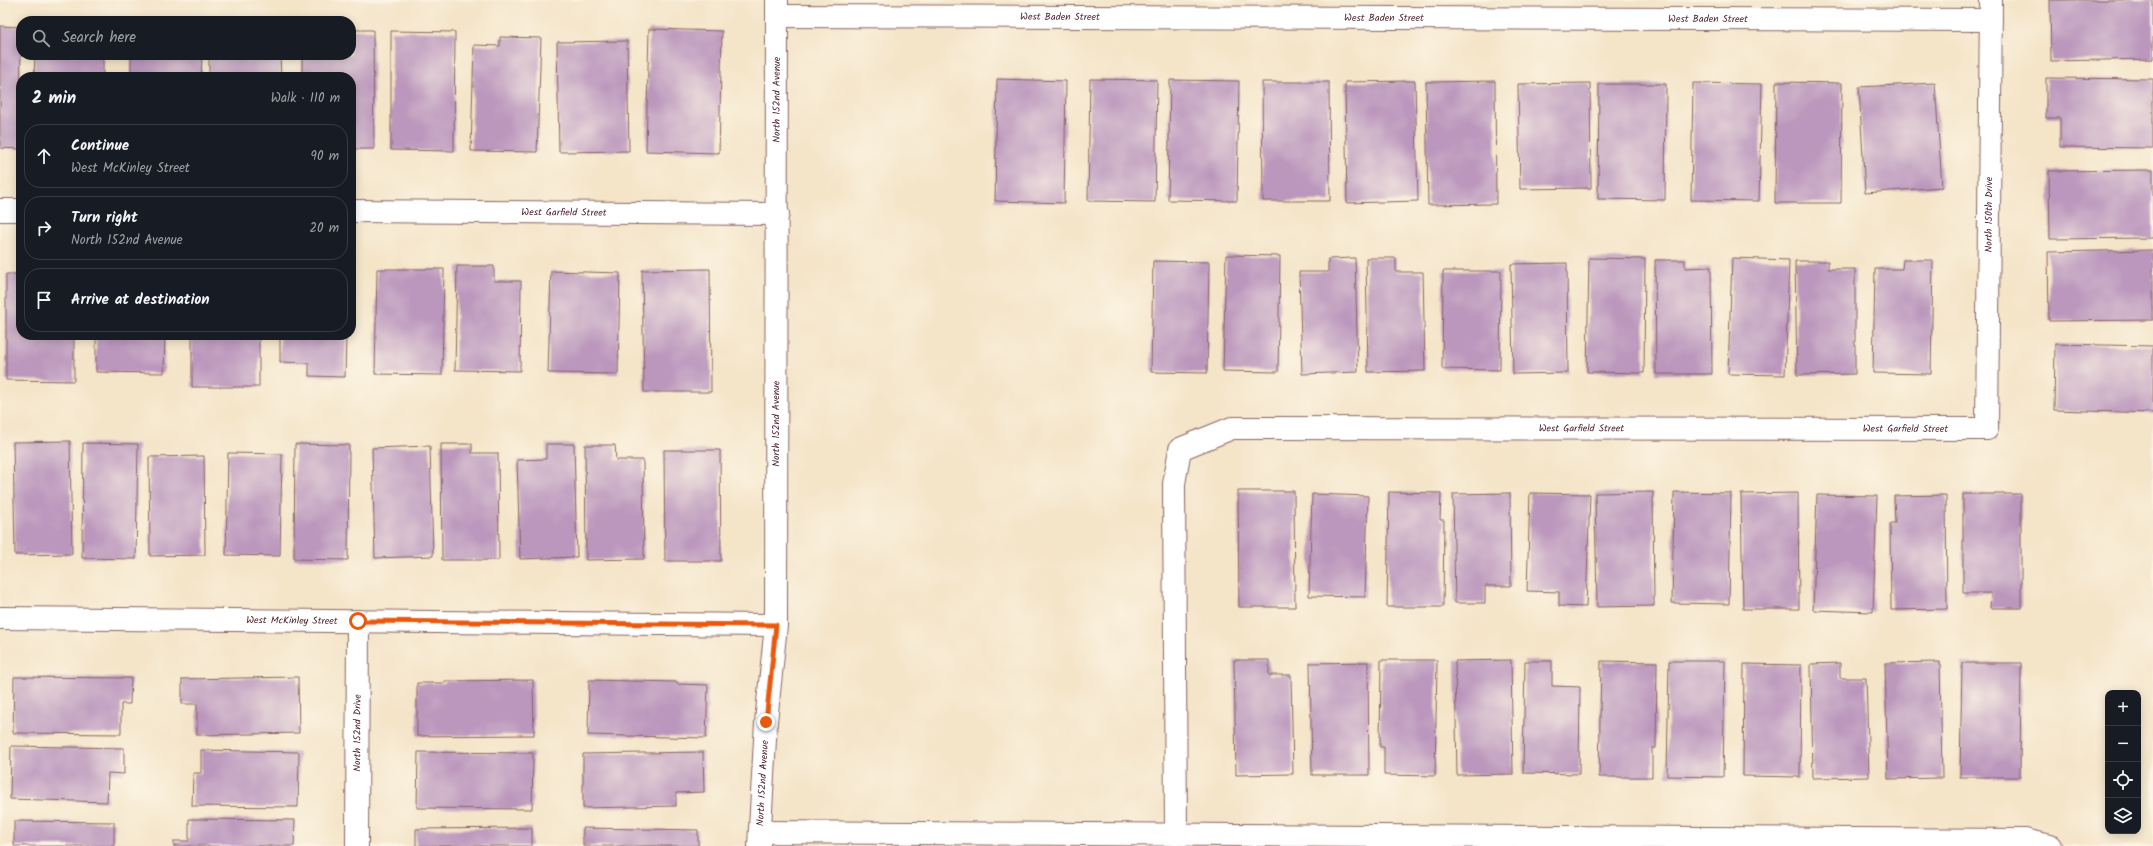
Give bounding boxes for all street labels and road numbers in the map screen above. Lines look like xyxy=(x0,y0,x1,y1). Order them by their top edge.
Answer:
street label: West Baden Street xyxy=(1020,9,1100,25)
street label: West Baden Street xyxy=(1344,10,1424,26)
street label: West Baden Street xyxy=(1668,11,1748,27)
street label: North 152nd Avenue xyxy=(769,56,785,143)
street label: North 150th Drive xyxy=(1981,176,1997,252)
street label: West Garfield Street xyxy=(521,204,607,221)
street label: North 152nd Avenue xyxy=(768,380,784,467)
street label: West Garfield Street xyxy=(1539,420,1624,437)
street label: West Garfield Street xyxy=(1863,421,1948,437)
street label: West McKinley Street xyxy=(246,612,338,629)
street label: North 152nd Drive xyxy=(349,694,366,772)
street label: North 152nd Avenue xyxy=(752,739,773,827)

